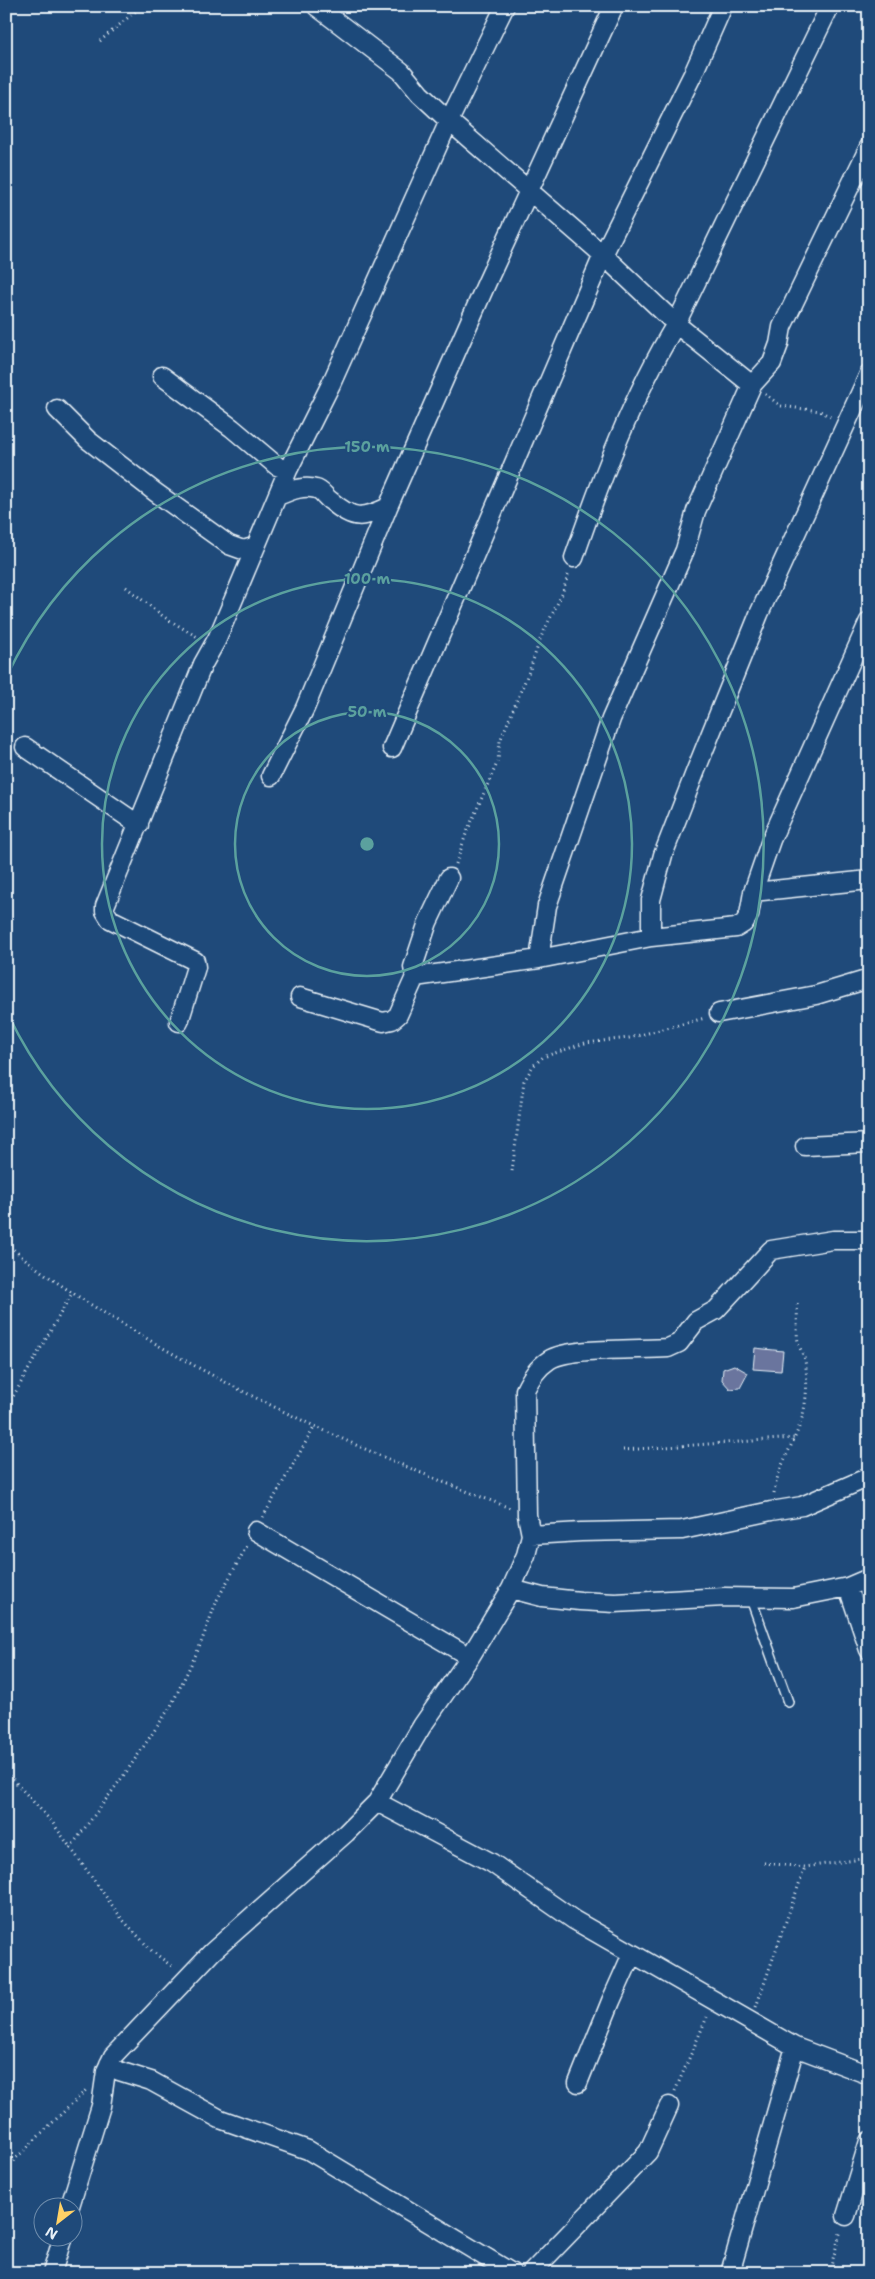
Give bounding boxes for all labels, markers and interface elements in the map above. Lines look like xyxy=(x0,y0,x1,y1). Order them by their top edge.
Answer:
text: 150 m xyxy=(344,437,390,457)
text: 100 m xyxy=(344,569,390,589)
text: 50 m xyxy=(348,702,387,722)
centre of rings xyxy=(358,835,376,853)
north arrow xyxy=(32,2196,82,2246)
text: N xyxy=(42,2223,61,2244)

